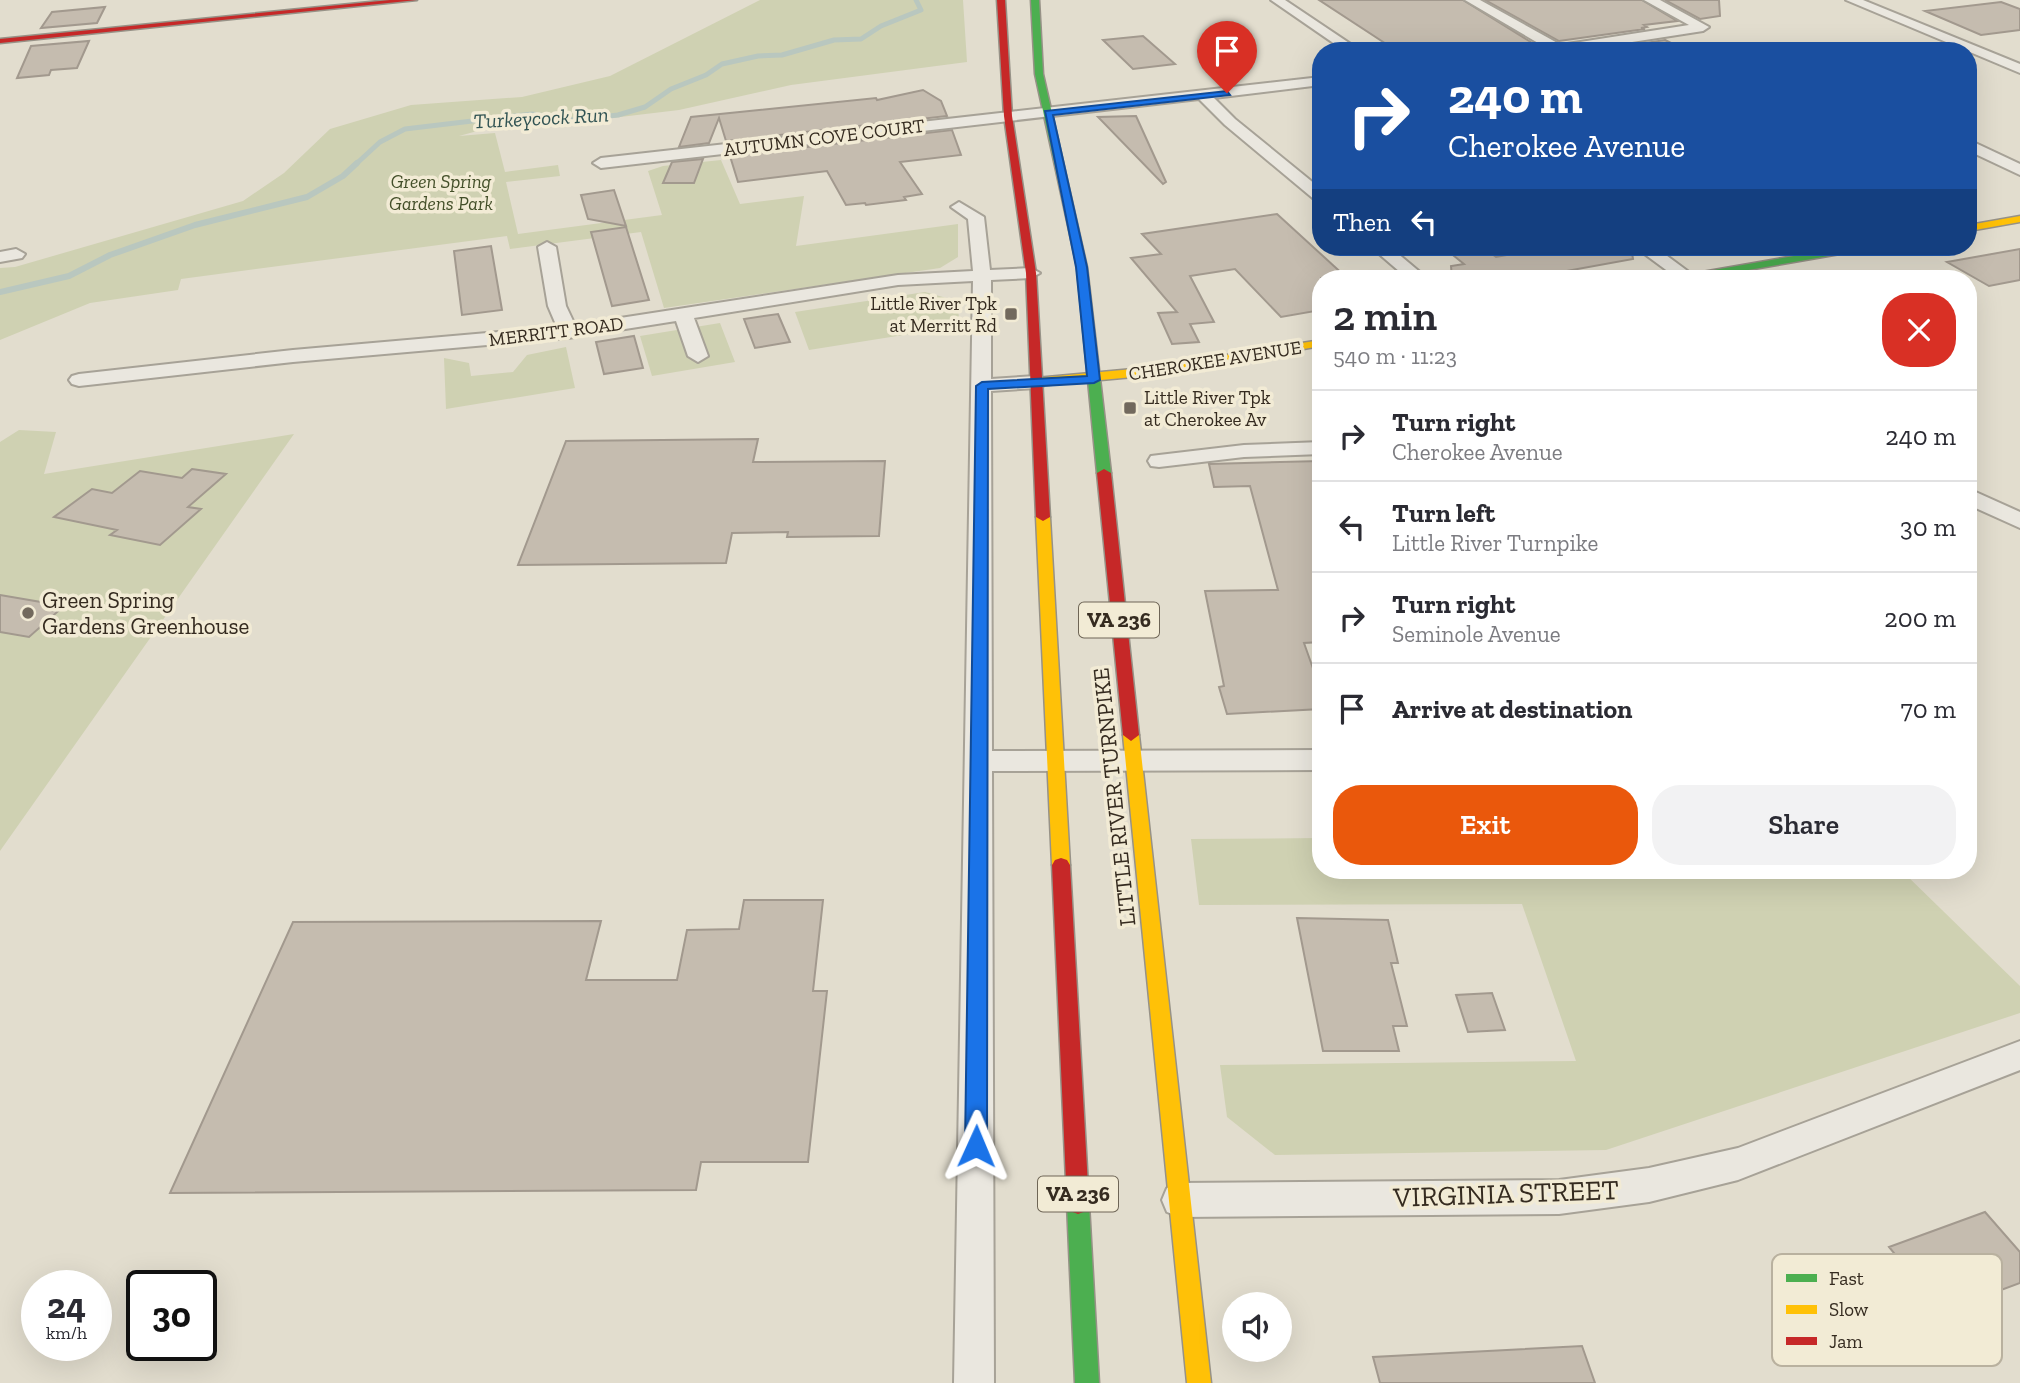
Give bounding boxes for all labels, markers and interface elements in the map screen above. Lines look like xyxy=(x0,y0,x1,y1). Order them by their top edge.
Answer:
pin xyxy=(1197,21,1257,93)
icon: arrive xyxy=(1208,32,1246,70)
text: 240 m xyxy=(1448,67,1583,126)
icon: right xyxy=(1333,70,1424,161)
water label: Turkeycock Run xyxy=(473,101,609,134)
street label: AUTUMN COVE COURT xyxy=(722,114,926,161)
text: Cherokee Avenue xyxy=(1448,127,1685,165)
park label: Green Spring Gardens Park xyxy=(389,170,493,215)
icon: left xyxy=(1405,203,1443,241)
text: Then xyxy=(1333,206,1391,238)
text: 2 min xyxy=(1333,290,1437,341)
place label: Little River Tpk at Merritt Rd xyxy=(870,292,998,337)
button: close xyxy=(1882,293,1956,367)
marker: Little River Tpk at Merritt Rd xyxy=(1003,306,1019,322)
street label: MERRITT ROAD xyxy=(487,312,625,351)
street label: CHEROKEE AVENUE xyxy=(1127,335,1303,386)
text: 540 m · 11:23 xyxy=(1333,342,1457,370)
place label: Little River Tpk at Cherokee Av xyxy=(1144,386,1271,431)
marker: Little River Tpk at Cherokee Av xyxy=(1122,400,1138,416)
text: Turn right xyxy=(1392,406,1515,438)
icon: right xyxy=(1333,417,1371,455)
text: 240 m xyxy=(1885,420,1956,452)
text: Cherokee Avenue xyxy=(1392,438,1563,466)
text: Turn left xyxy=(1392,497,1495,529)
icon: left xyxy=(1333,508,1371,546)
text: 30 m xyxy=(1900,511,1956,543)
text: Little River Turnpike xyxy=(1392,529,1598,557)
place label: Green Spring Gardens Greenhouse xyxy=(42,586,249,640)
text: Turn right xyxy=(1392,588,1515,620)
icon: right xyxy=(1333,599,1371,637)
road number: VA 236 xyxy=(1079,602,1159,638)
text: 200 m xyxy=(1884,602,1956,634)
marker: Green Spring Gardens Greenhouse xyxy=(20,605,36,621)
text: Seminole Avenue xyxy=(1392,620,1561,648)
street label: LITTLE RIVER TURNPIKE xyxy=(1087,667,1141,927)
icon: arrive xyxy=(1333,690,1371,728)
text: Arrive at destination xyxy=(1392,693,1632,725)
text: 70 m xyxy=(1900,693,1956,725)
button: Exit xyxy=(1333,785,1638,865)
button: Share xyxy=(1652,785,1956,865)
position arrow xyxy=(939,1109,1013,1183)
street label: VIRGINIA STREET xyxy=(1392,1173,1619,1214)
road number: VA 236 xyxy=(1038,1176,1118,1212)
legend xyxy=(1772,1254,2002,1366)
text: Fast xyxy=(1829,1267,1864,1290)
speed limit sign: 30 xyxy=(126,1270,217,1361)
text: 24 xyxy=(47,1285,86,1327)
map controls xyxy=(1222,1292,1292,1362)
button: sound xyxy=(1222,1292,1292,1362)
text: Slow xyxy=(1829,1298,1869,1321)
text: km/h xyxy=(46,1322,87,1344)
text: Jam xyxy=(1829,1330,1863,1353)

